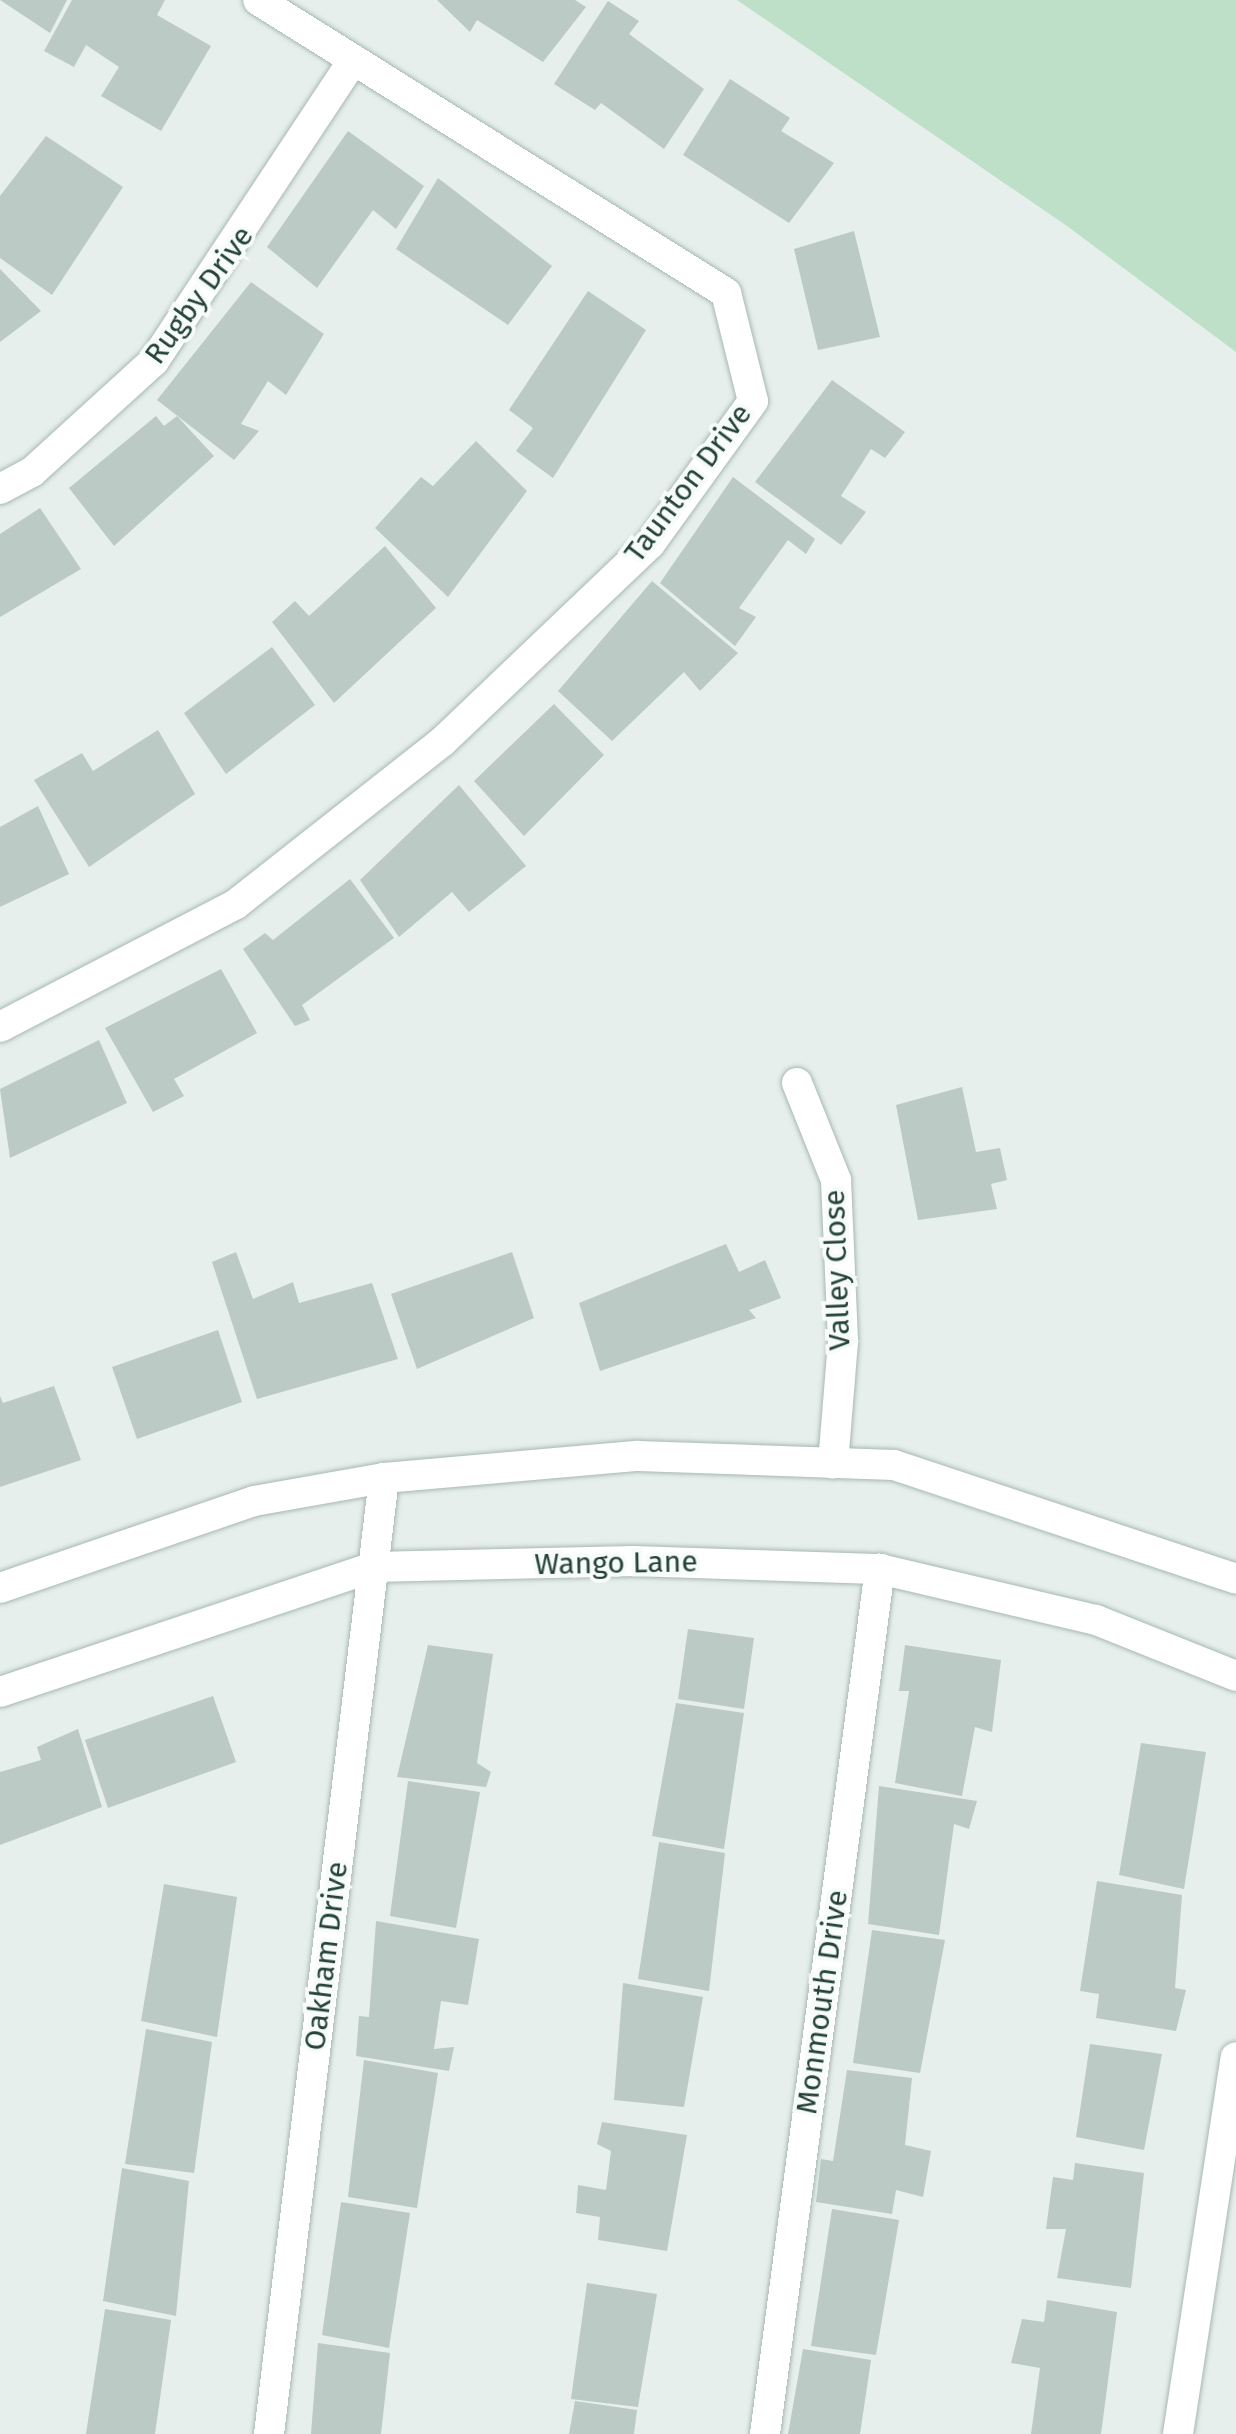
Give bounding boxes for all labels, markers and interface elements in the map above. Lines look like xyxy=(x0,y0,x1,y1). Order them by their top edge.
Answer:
street label: Rugby Drive xyxy=(137,219,261,371)
street label: Taunton Drive xyxy=(617,397,759,569)
street label: Valley Close xyxy=(816,1189,858,1351)
street label: Wango Lane xyxy=(534,1544,698,1582)
street label: Oakham Drive xyxy=(297,1859,355,2053)
street label: Monmouth Drive xyxy=(788,1888,856,2116)

